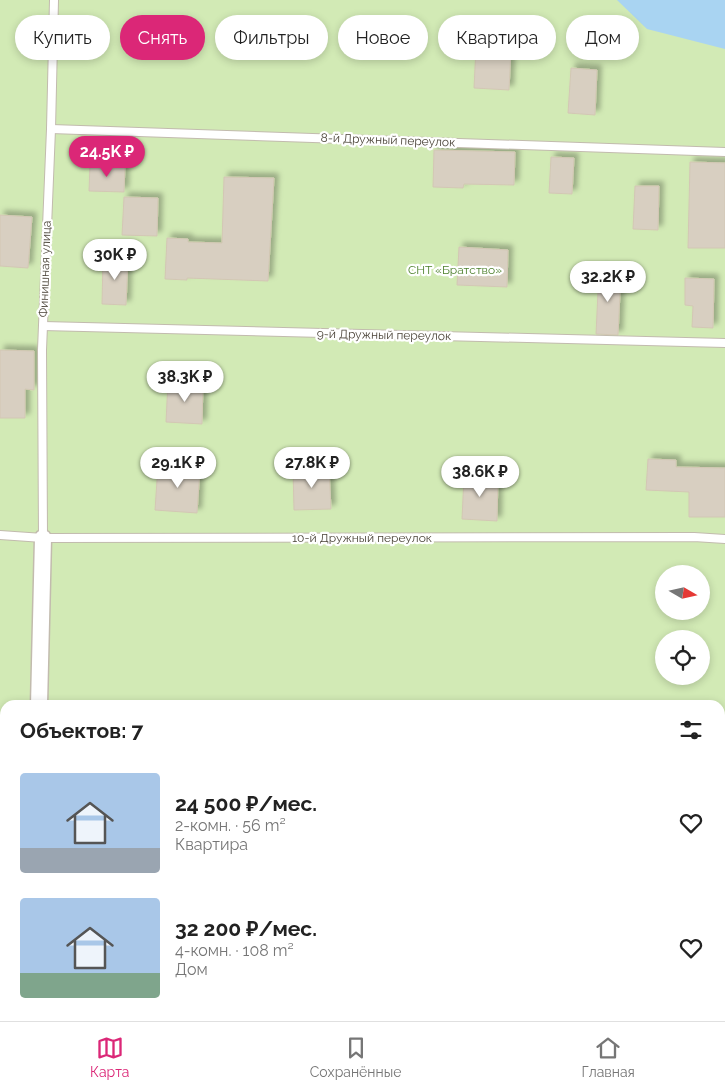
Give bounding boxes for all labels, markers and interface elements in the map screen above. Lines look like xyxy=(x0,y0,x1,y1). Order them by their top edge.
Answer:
chip: Купить xyxy=(15,15,110,60)
chip: Снять xyxy=(120,15,205,60)
chip: Фильтры xyxy=(215,15,328,60)
chip: Новое xyxy=(338,15,428,60)
chip: Квартира xyxy=(438,15,556,60)
chip: Дом xyxy=(566,15,639,60)
street label: 8-й Дружный переулок xyxy=(320,131,456,149)
pin: 24.5K ₽ xyxy=(61,136,153,178)
text: 24.5K ₽ xyxy=(80,142,134,161)
street label: Финишная улица xyxy=(36,220,54,318)
pin: 30K ₽ xyxy=(80,238,150,281)
text: 30K ₽ xyxy=(94,245,136,264)
pin: 32.2K ₽ xyxy=(562,260,654,303)
park label: СНТ «Братство» xyxy=(408,263,502,277)
text: 32.2K ₽ xyxy=(581,267,635,286)
street label: 9-й Дружный переулок xyxy=(317,327,451,343)
pin: 38.3K ₽ xyxy=(139,360,231,403)
text: 38.3K ₽ xyxy=(158,367,212,386)
pin: 29.1K ₽ xyxy=(132,446,224,489)
pin: 27.8K ₽ xyxy=(266,446,358,489)
text: 29.1K ₽ xyxy=(151,453,205,472)
text: 27.8K ₽ xyxy=(285,453,339,472)
pin: 38.6K ₽ xyxy=(434,456,526,498)
text: 38.6K ₽ xyxy=(452,462,508,481)
street label: 10-й Дружный переулок xyxy=(292,531,432,545)
north arrow xyxy=(655,565,710,620)
map controls xyxy=(655,565,710,685)
button: locate xyxy=(655,630,710,685)
icon: filters xyxy=(677,716,705,744)
text: Объектов: 7 xyxy=(20,718,143,743)
text: 24 500 ₽/мес. xyxy=(175,791,317,816)
icon: home xyxy=(60,793,120,853)
icon: heart xyxy=(677,809,705,837)
text: 2-комн. · 56 m² xyxy=(175,816,286,835)
text: Квартира xyxy=(175,835,248,854)
text: 32 200 ₽/мес. xyxy=(175,916,317,941)
icon: home xyxy=(60,918,120,978)
icon: heart xyxy=(677,934,705,962)
text: 4-комн. · 108 m² xyxy=(175,941,294,960)
text: Дом xyxy=(175,960,208,979)
tab: Карта xyxy=(90,1034,130,1080)
tab: Сохранённые xyxy=(310,1034,401,1080)
tab: Главная xyxy=(582,1034,635,1080)

